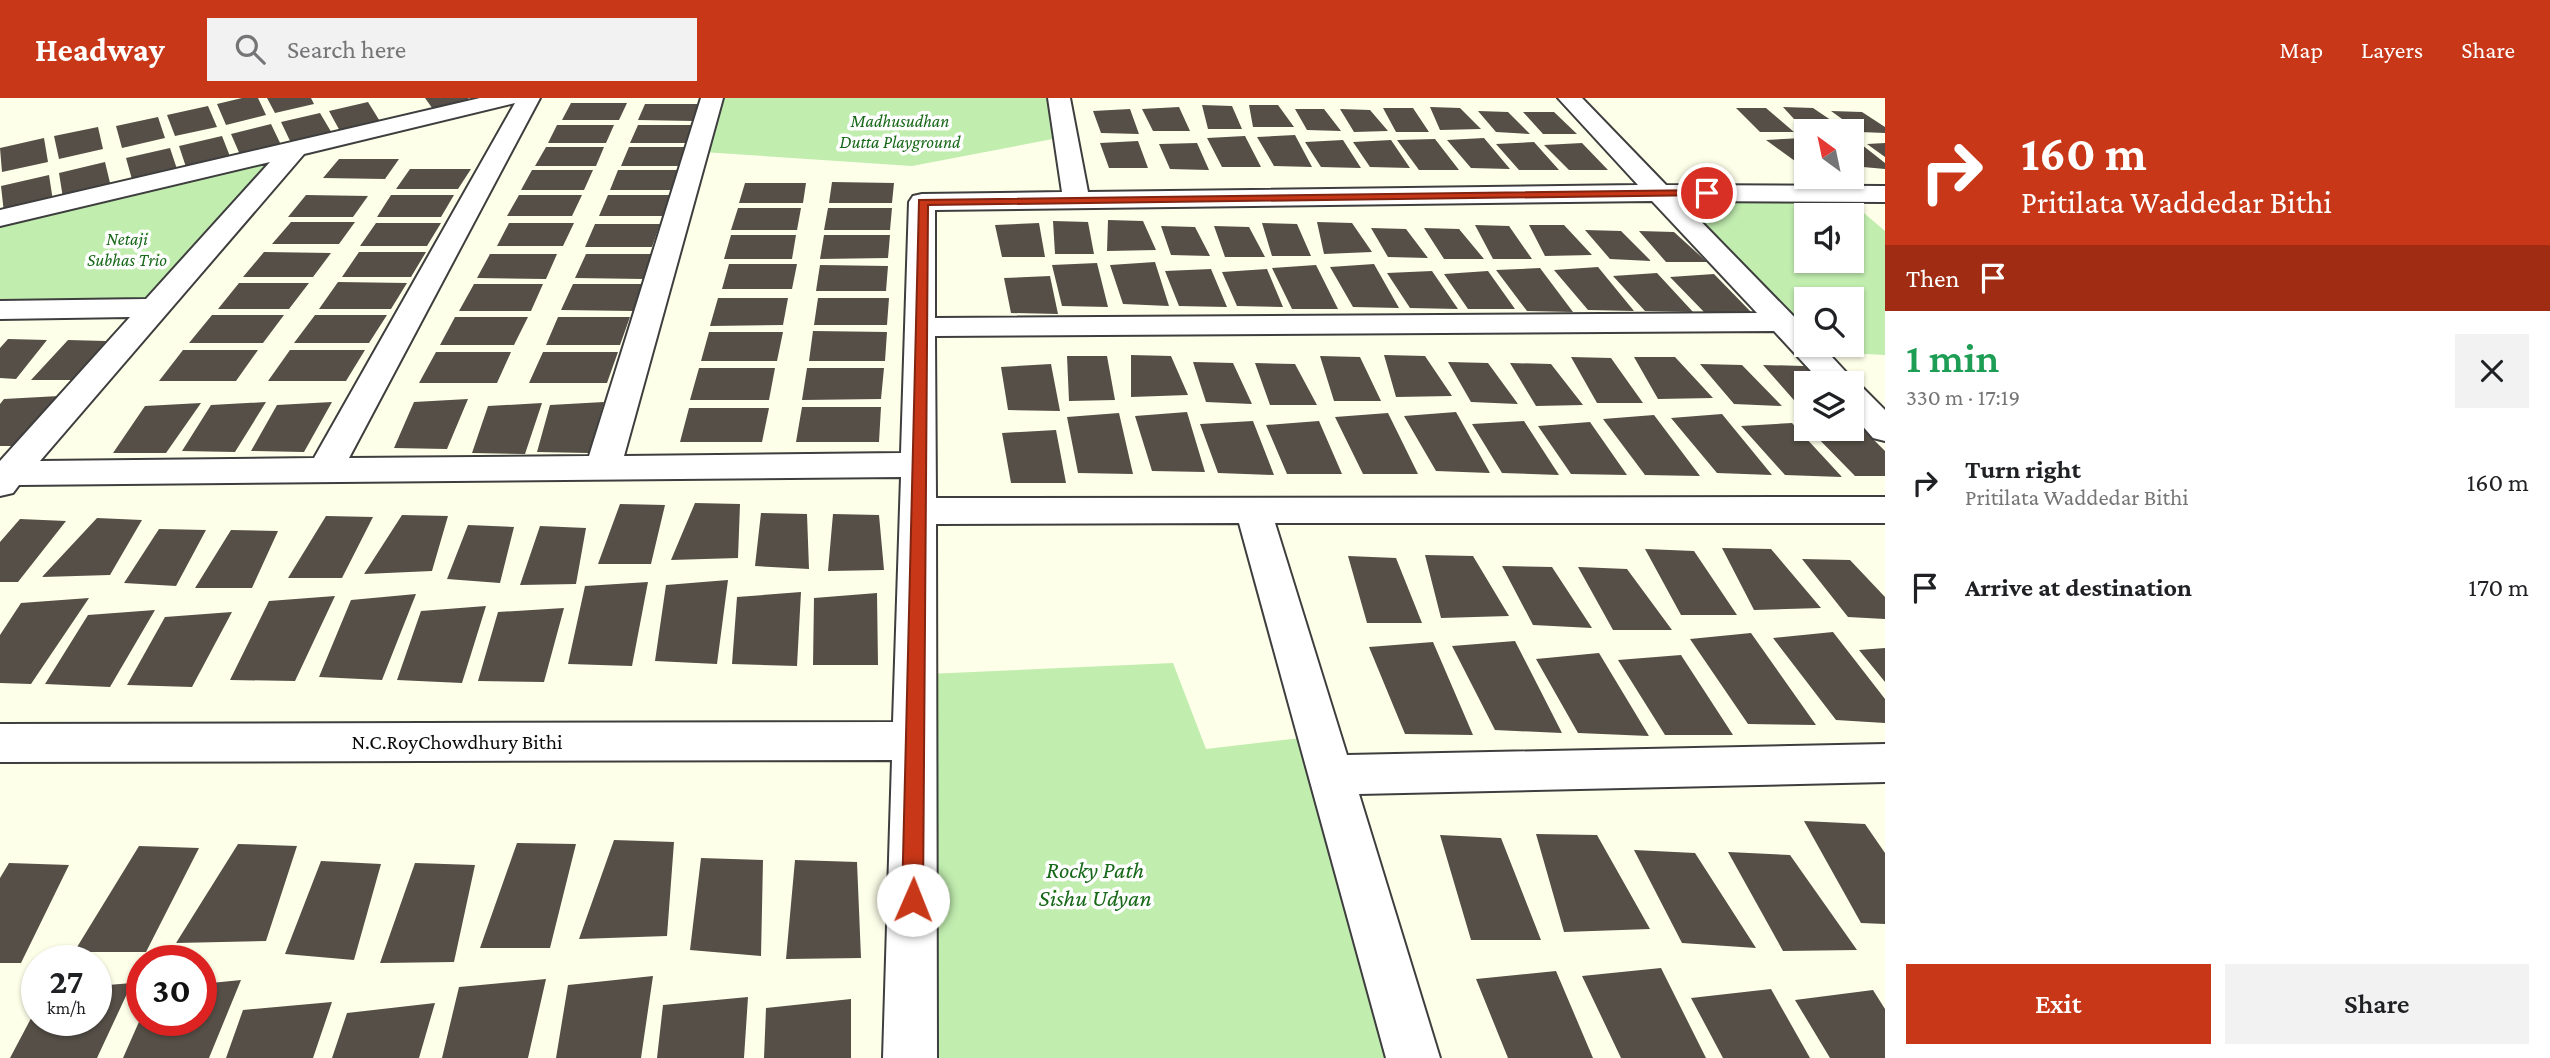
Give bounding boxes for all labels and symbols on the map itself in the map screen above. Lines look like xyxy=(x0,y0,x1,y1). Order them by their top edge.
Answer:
park label: Madhusudhan Dutta Playground xyxy=(839,111,961,152)
north arrow xyxy=(1794,119,1864,189)
pin xyxy=(1677,163,1737,223)
park label: Netaji Subhas Trio xyxy=(87,229,167,270)
street label: N.C.RoyChowdhury Bithi xyxy=(351,730,563,754)
park label: Rocky Path Sishu Udyan xyxy=(1038,856,1152,911)
position arrow xyxy=(876,863,950,937)
speed limit sign: 30 xyxy=(126,945,217,1036)

